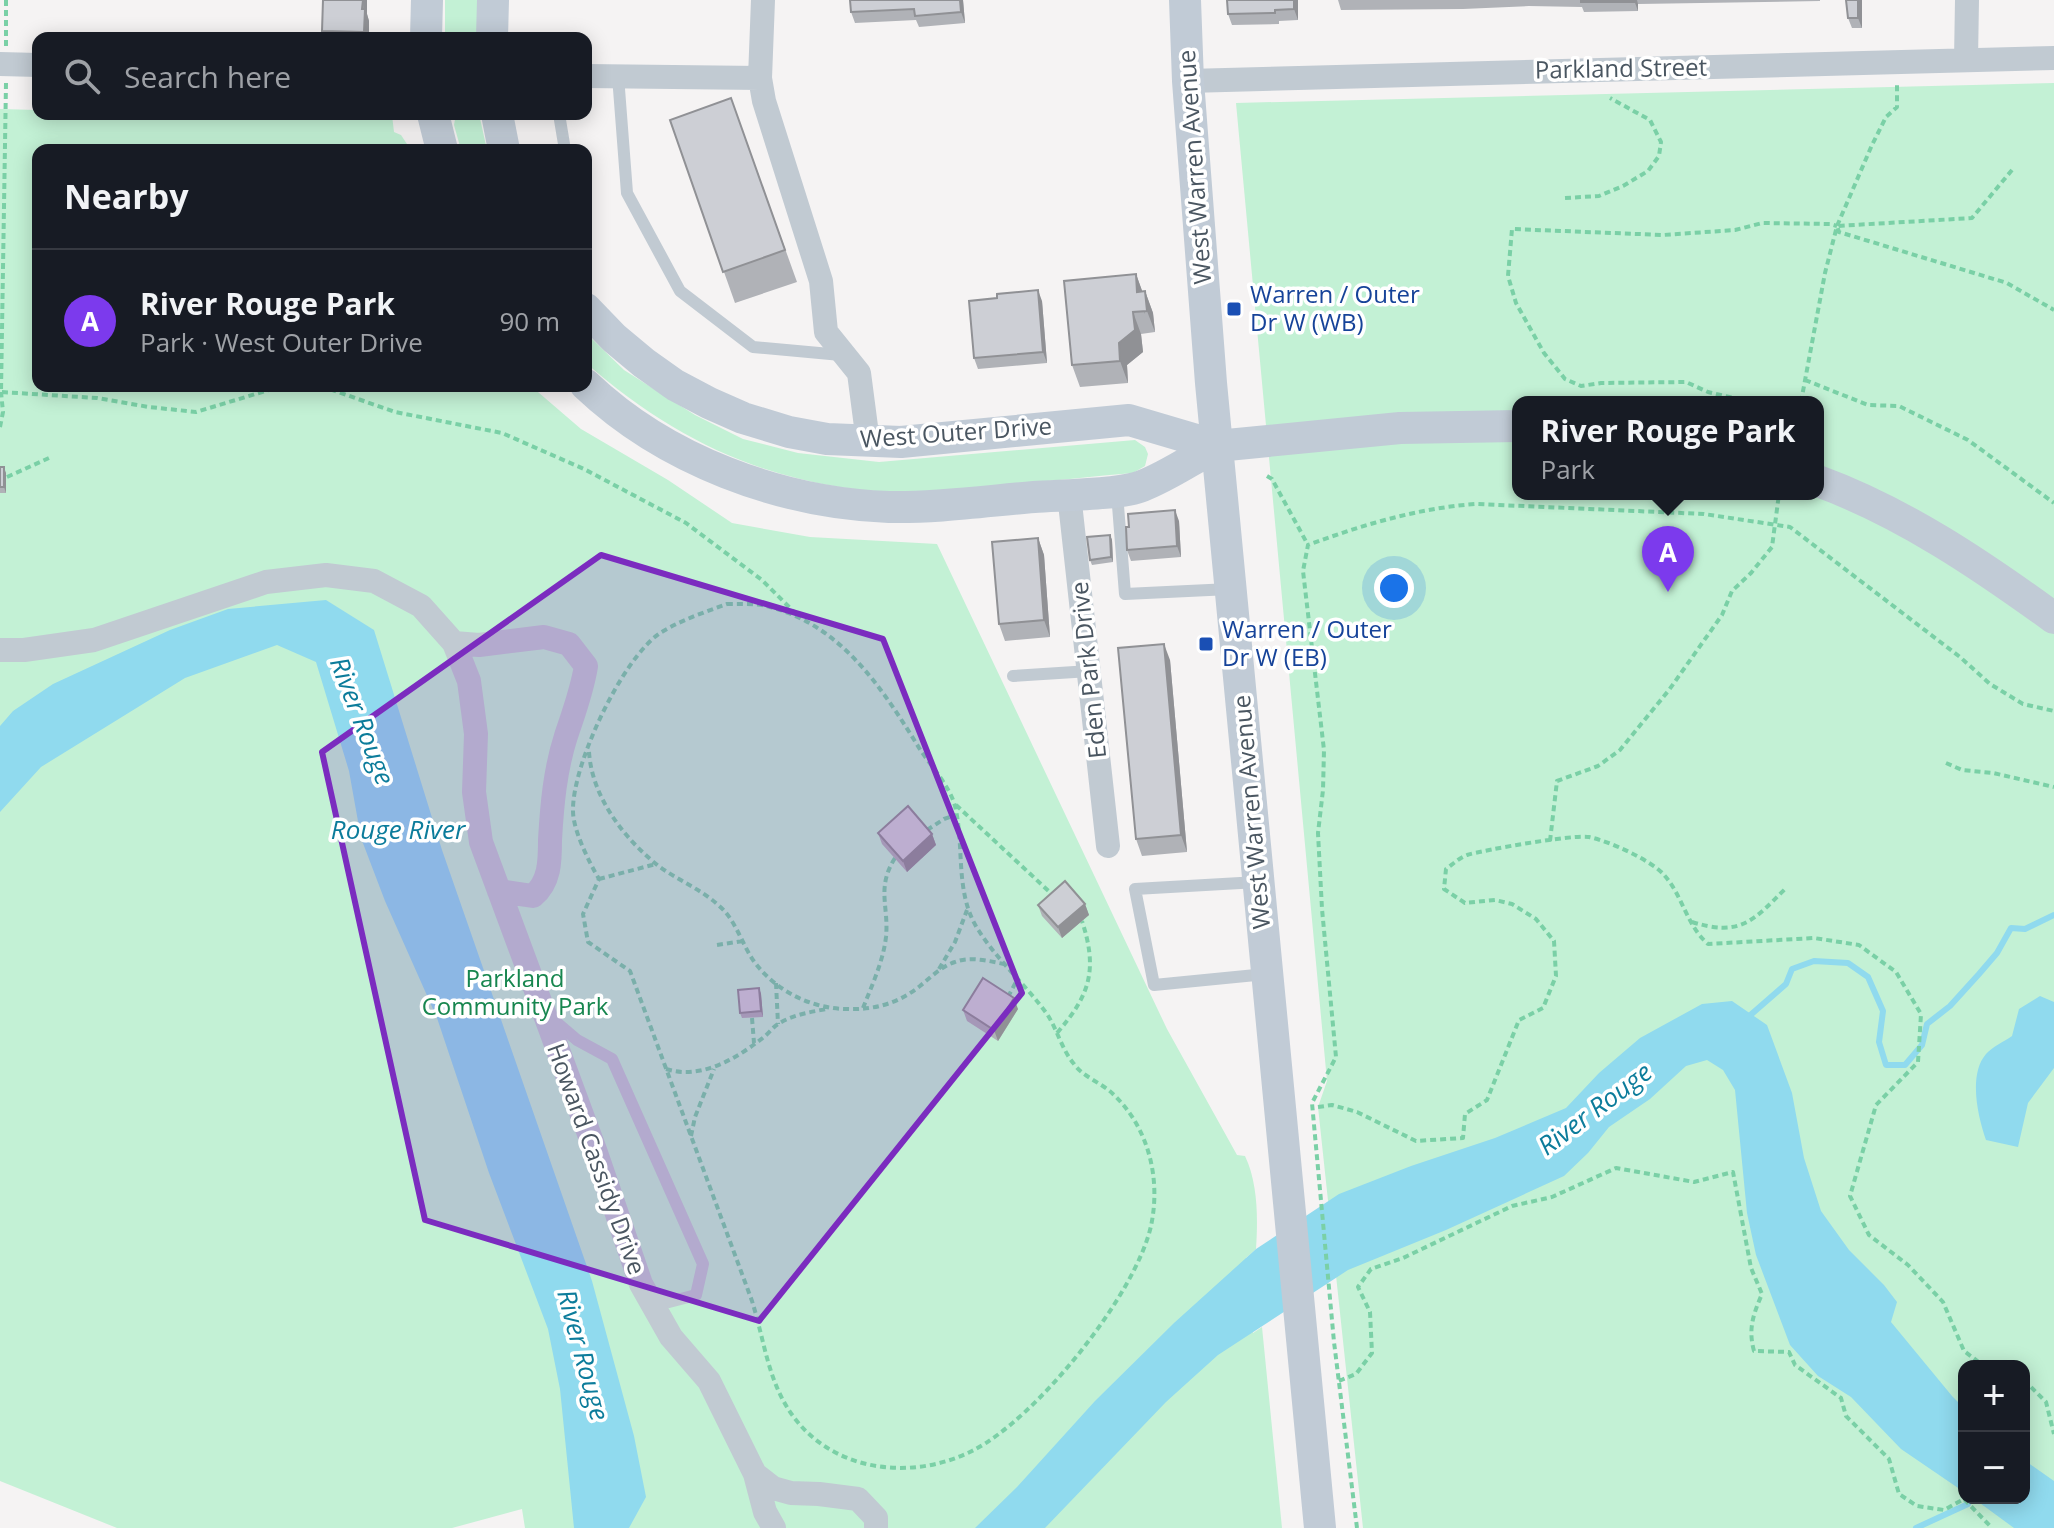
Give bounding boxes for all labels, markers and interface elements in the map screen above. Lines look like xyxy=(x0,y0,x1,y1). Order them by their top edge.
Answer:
search box xyxy=(32,32,592,120)
street label: West Warren Avenue xyxy=(1169,49,1218,285)
street label: Parkland Street xyxy=(1535,49,1707,86)
icon: search xyxy=(60,54,104,98)
text: Search here xyxy=(124,56,291,97)
text: Nearby xyxy=(64,173,189,219)
place label: Warren / Outer Dr W (WB) xyxy=(1250,277,1420,338)
text: River Rouge Park xyxy=(140,283,395,324)
marker: Warren / Outer Dr W (WB) xyxy=(1225,300,1243,318)
text: A xyxy=(81,303,99,339)
text: 90 m xyxy=(499,303,560,339)
text: Park · West Outer Drive xyxy=(140,324,423,360)
popup xyxy=(1512,396,1824,500)
street label: West Outer Drive xyxy=(859,408,1053,455)
text: River Rouge Park xyxy=(1541,410,1795,451)
text: Park xyxy=(1541,451,1595,487)
pin: A xyxy=(1642,526,1694,592)
your location xyxy=(1374,568,1414,608)
street label: Eden Park Drive xyxy=(1062,580,1113,760)
place label: Warren / Outer Dr W (EB) xyxy=(1222,612,1392,673)
marker: Warren / Outer Dr W (EB) xyxy=(1197,635,1215,653)
water label: River Rouge xyxy=(322,651,404,790)
street label: West Warren Avenue xyxy=(1224,694,1277,931)
water label: Rouge River xyxy=(331,811,467,847)
park label: Parkland Community Park xyxy=(422,961,609,1022)
street label: Howard Cassidy Drive xyxy=(540,1038,655,1279)
water label: River Rouge xyxy=(1530,1053,1659,1163)
water label: River Rouge xyxy=(549,1285,619,1424)
map controls xyxy=(1958,1360,2030,1504)
button: + xyxy=(1958,1360,2030,1432)
button: − xyxy=(1958,1432,2030,1504)

